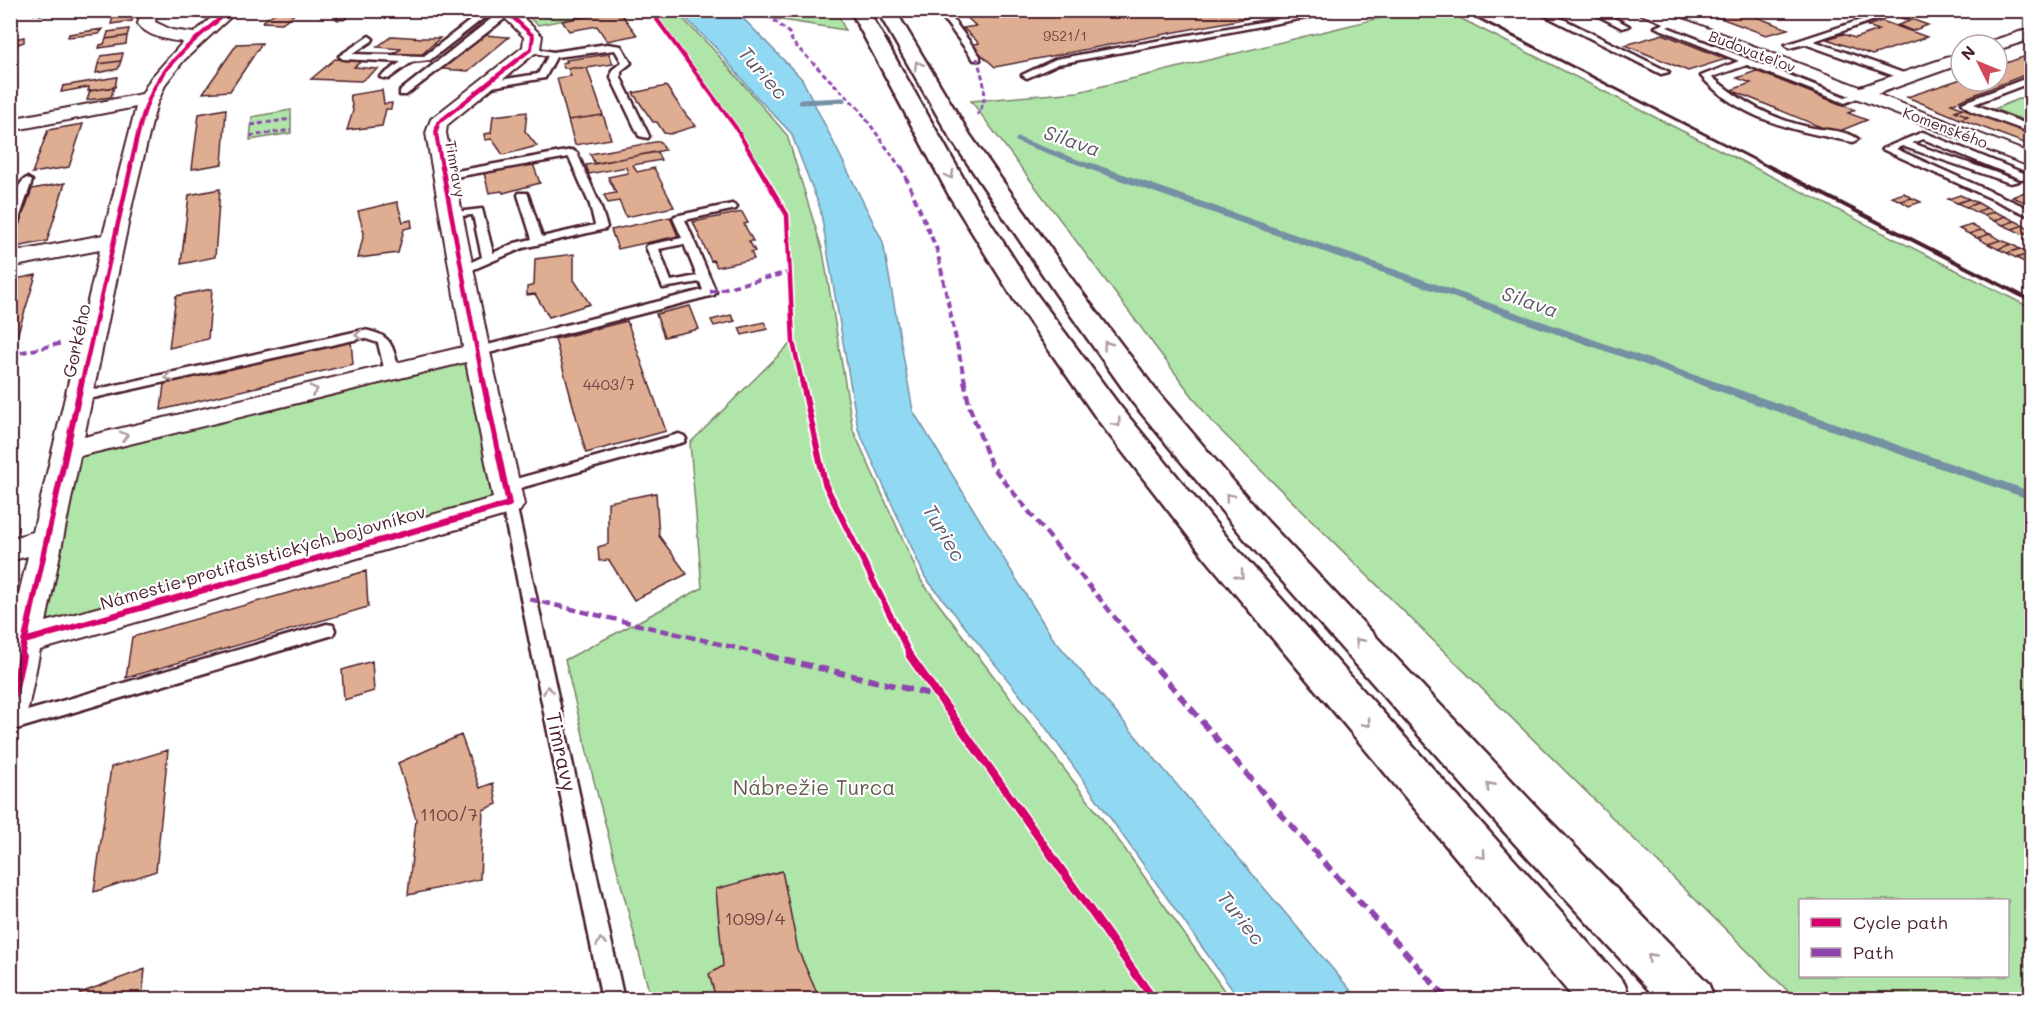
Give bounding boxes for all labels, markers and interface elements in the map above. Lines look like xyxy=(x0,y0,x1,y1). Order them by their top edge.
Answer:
street label: Budovateľov xyxy=(1706,25,1799,77)
house number: 9521/1 xyxy=(1043,26,1087,45)
north arrow xyxy=(1949,33,2009,93)
water label: Turiec xyxy=(733,40,794,105)
text: N xyxy=(1956,41,1979,64)
one-way arrow xyxy=(914,61,926,71)
street label: Komenského xyxy=(1900,102,1991,152)
water label: Silava xyxy=(1041,118,1104,162)
street label: Timravy xyxy=(441,139,471,199)
one-way arrow xyxy=(942,169,954,179)
water label: Silava xyxy=(1499,279,1562,323)
street label: Gorkého xyxy=(57,302,96,380)
one-way arrow xyxy=(354,328,363,341)
one-way arrow xyxy=(1103,341,1114,352)
one-way arrow xyxy=(164,370,174,383)
house number: 4403/7 xyxy=(583,374,635,394)
one-way arrow xyxy=(309,385,319,398)
one-way arrow xyxy=(1110,417,1121,428)
one-way arrow xyxy=(119,431,129,444)
one-way arrow xyxy=(1225,493,1236,504)
street label: Námestie protifašistických bojovníkov xyxy=(97,499,428,615)
water label: Turiec xyxy=(918,499,972,566)
one-way arrow xyxy=(1232,568,1243,579)
one-way arrow xyxy=(1355,639,1366,649)
one-way arrow xyxy=(542,685,555,695)
street label: Timravy xyxy=(541,709,584,794)
one-way arrow xyxy=(1360,716,1371,727)
park label: Nábrežie Turca xyxy=(733,773,895,800)
one-way arrow xyxy=(1487,783,1498,794)
house number: 1100/7 xyxy=(420,802,478,826)
one-way arrow xyxy=(1474,848,1485,859)
water label: Turiec xyxy=(1212,885,1271,950)
legend xyxy=(1799,899,2009,977)
house number: 1099/4 xyxy=(725,906,786,930)
text: Cycle path xyxy=(1853,910,1948,934)
one-way arrow xyxy=(595,938,608,948)
text: Path xyxy=(1853,940,1893,964)
one-way arrow xyxy=(1647,954,1658,964)

